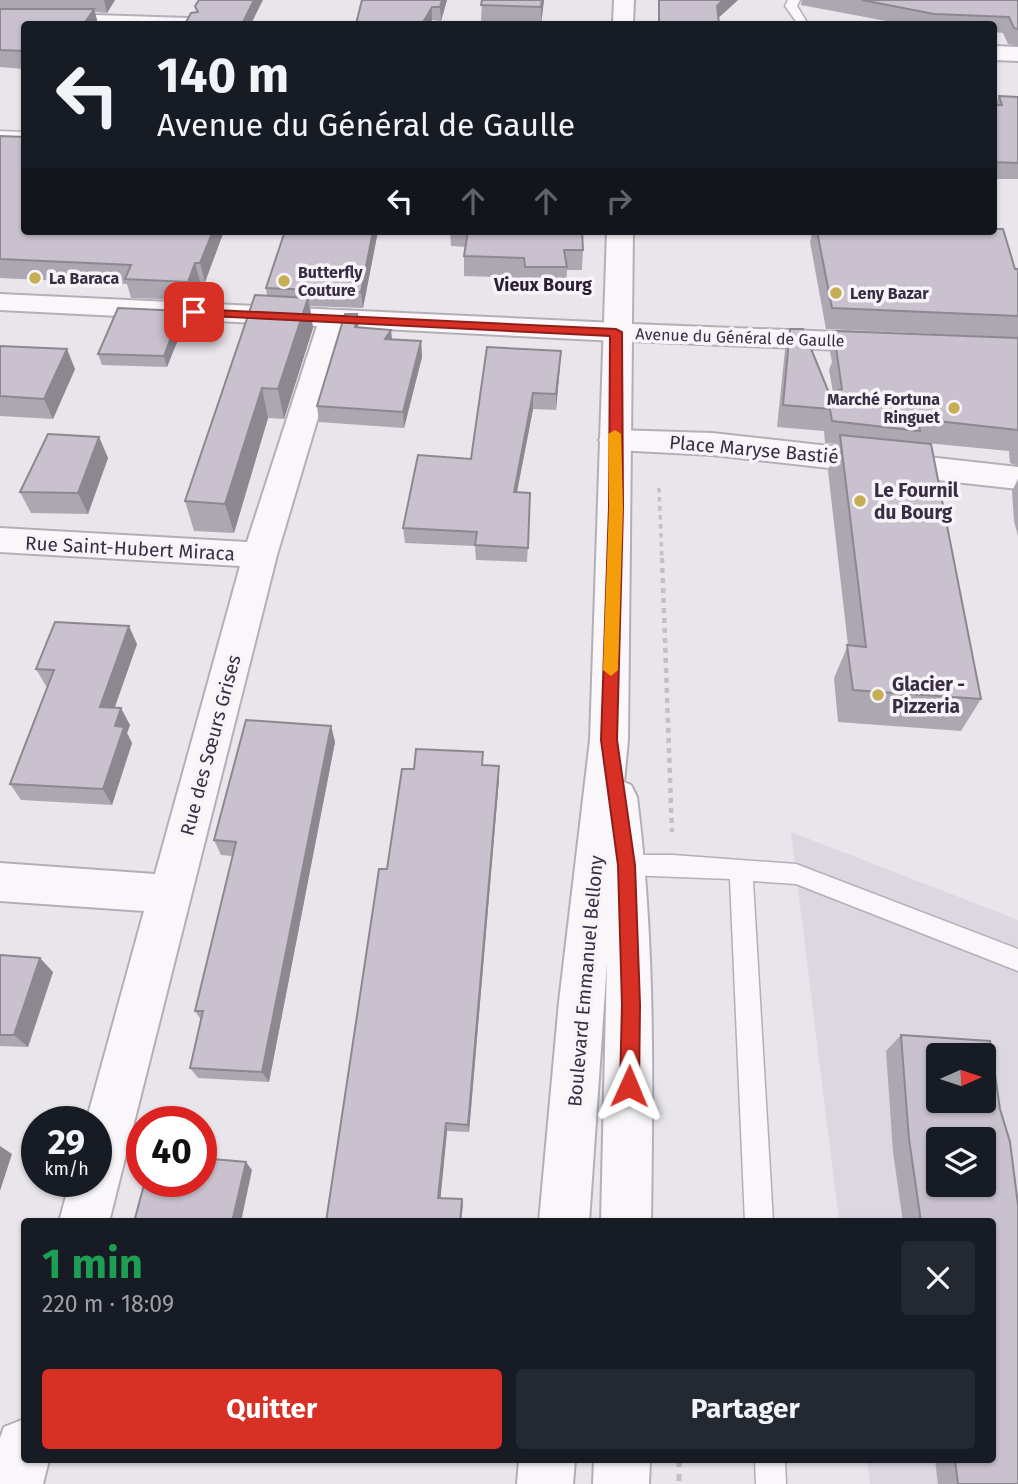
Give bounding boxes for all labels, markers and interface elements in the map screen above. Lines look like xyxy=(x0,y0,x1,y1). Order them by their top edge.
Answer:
text: 140 m xyxy=(157,46,289,105)
icon: left xyxy=(42,49,133,140)
text: Avenue du Général de Gaulle xyxy=(157,106,575,144)
icon: left xyxy=(381,182,419,220)
icon: ahead xyxy=(454,182,492,220)
icon: ahead xyxy=(527,182,565,220)
icon: right xyxy=(600,182,638,220)
place label: Butterfly Couture xyxy=(298,263,363,300)
place label: La Baraca xyxy=(49,269,119,288)
marker: La Baraca xyxy=(27,270,43,286)
marker: Butterfly Couture xyxy=(276,273,292,289)
district label: Vieux Bourg xyxy=(493,274,592,296)
pin xyxy=(164,282,224,342)
place label: Leny Bazar xyxy=(850,284,929,303)
marker: Leny Bazar xyxy=(828,285,844,301)
icon: arrive xyxy=(175,293,213,331)
street label: Avenue du Général de Gaulle xyxy=(635,324,845,351)
place label: Marché Fortuna Ringuet xyxy=(827,390,941,427)
marker: Marché Fortuna Ringuet xyxy=(946,400,962,416)
street label: Place Maryse Bastié xyxy=(668,431,840,468)
place label: Le Fournil du Bourg xyxy=(874,479,959,524)
marker: Le Fournil du Bourg xyxy=(852,493,868,509)
street label: Rue Saint-Hubert Miraca xyxy=(24,532,235,565)
street label: Rue des Sœurs Grises xyxy=(175,652,246,838)
place label: Glacier - Pizzeria xyxy=(892,673,965,718)
marker: Glacier - Pizzeria xyxy=(870,687,886,703)
street label: Boulevard Emmanuel Bellony xyxy=(563,854,608,1108)
north arrow xyxy=(926,1043,996,1113)
map controls xyxy=(926,1043,996,1197)
position arrow xyxy=(592,1049,666,1123)
speed limit sign: 40 xyxy=(126,1106,217,1197)
text: 29 xyxy=(48,1121,85,1163)
button: layers xyxy=(926,1127,996,1197)
text: km/h xyxy=(44,1158,89,1180)
text: 1 min xyxy=(42,1239,143,1289)
button: close xyxy=(901,1241,975,1315)
text: 220 m · 18:09 xyxy=(42,1290,174,1318)
button: Quitter xyxy=(42,1369,502,1449)
button: Partager xyxy=(516,1369,975,1449)

